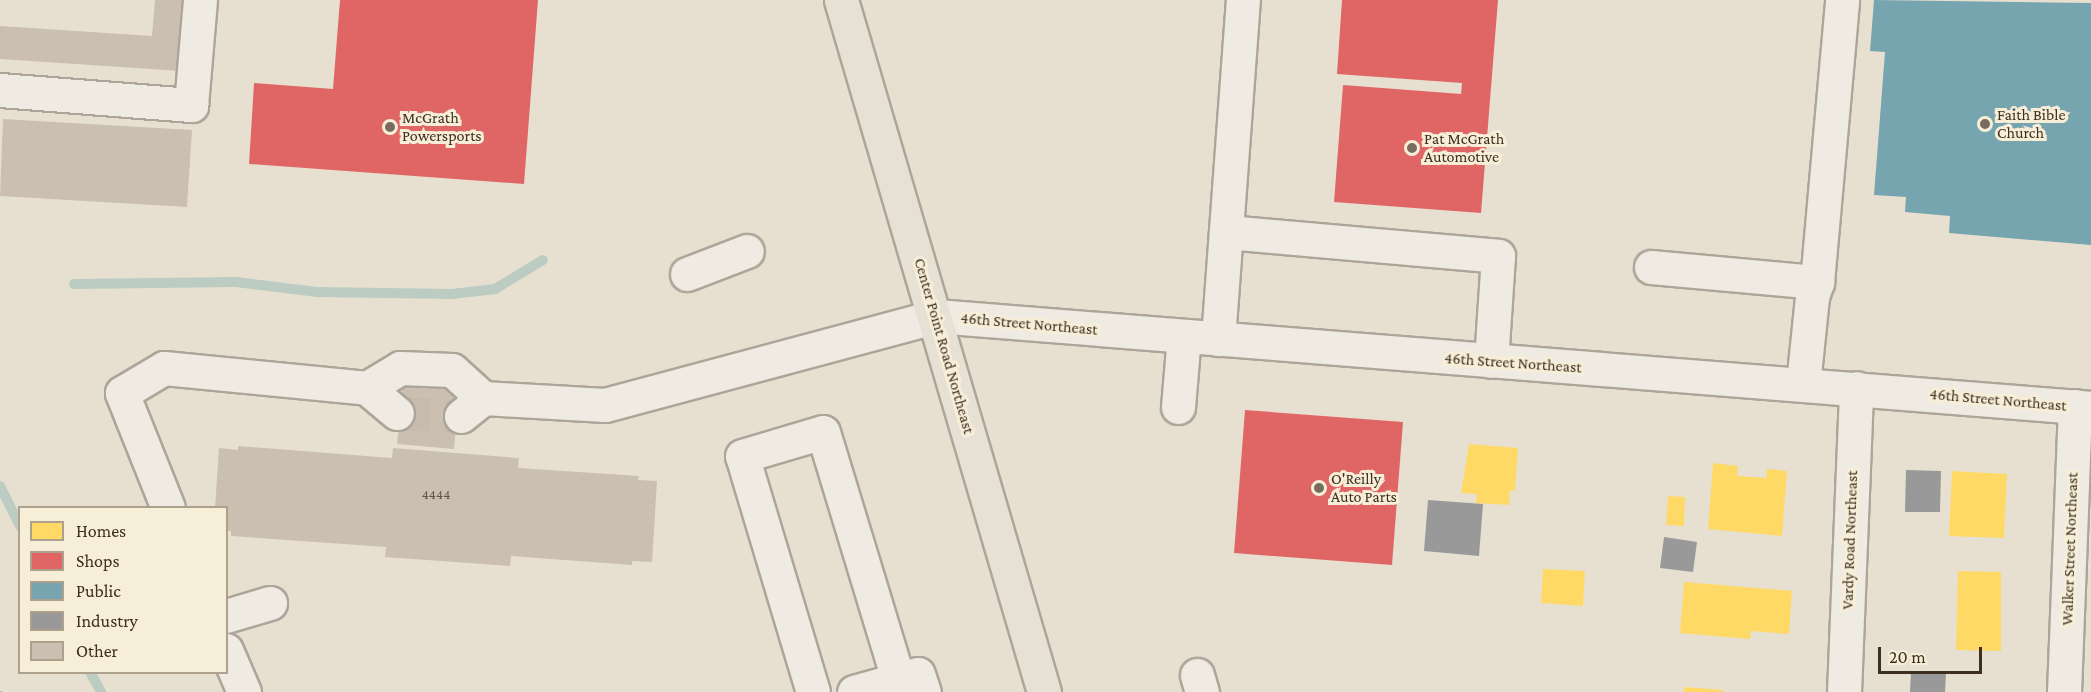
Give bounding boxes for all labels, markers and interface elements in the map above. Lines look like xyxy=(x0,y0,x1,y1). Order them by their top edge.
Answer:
place label: Faith Bible Church xyxy=(1997,105,2065,143)
place label: McGrath Powersports xyxy=(402,108,482,146)
marker: Faith Bible Church xyxy=(1978,117,1992,131)
marker: McGrath Powersports xyxy=(383,120,397,134)
place label: Pat McGrath Automotive xyxy=(1424,129,1504,167)
marker: Pat McGrath Automotive xyxy=(1405,141,1419,155)
street label: Center Point Road Northeast xyxy=(910,256,978,436)
street label: 46th Street Northeast xyxy=(960,308,1098,340)
street label: 46th Street Northeast xyxy=(1444,349,1582,377)
street label: 46th Street Northeast xyxy=(1929,384,2067,416)
place label: O'Reilly Auto Parts xyxy=(1331,469,1397,507)
street label: Vardy Road Northeast xyxy=(1838,470,1862,610)
street label: Walker Street Northeast xyxy=(2058,472,2082,626)
marker: O'Reilly Auto Parts xyxy=(1312,481,1326,495)
house number: 4444 xyxy=(422,486,450,502)
legend xyxy=(18,506,228,674)
text: Homes xyxy=(76,521,126,541)
text: Shops xyxy=(76,551,120,571)
text: Public xyxy=(76,581,121,601)
text: Industry xyxy=(76,611,138,631)
scale bar xyxy=(1881,635,1984,673)
text: Other xyxy=(76,641,118,661)
text: 20 m xyxy=(1889,647,1926,667)

